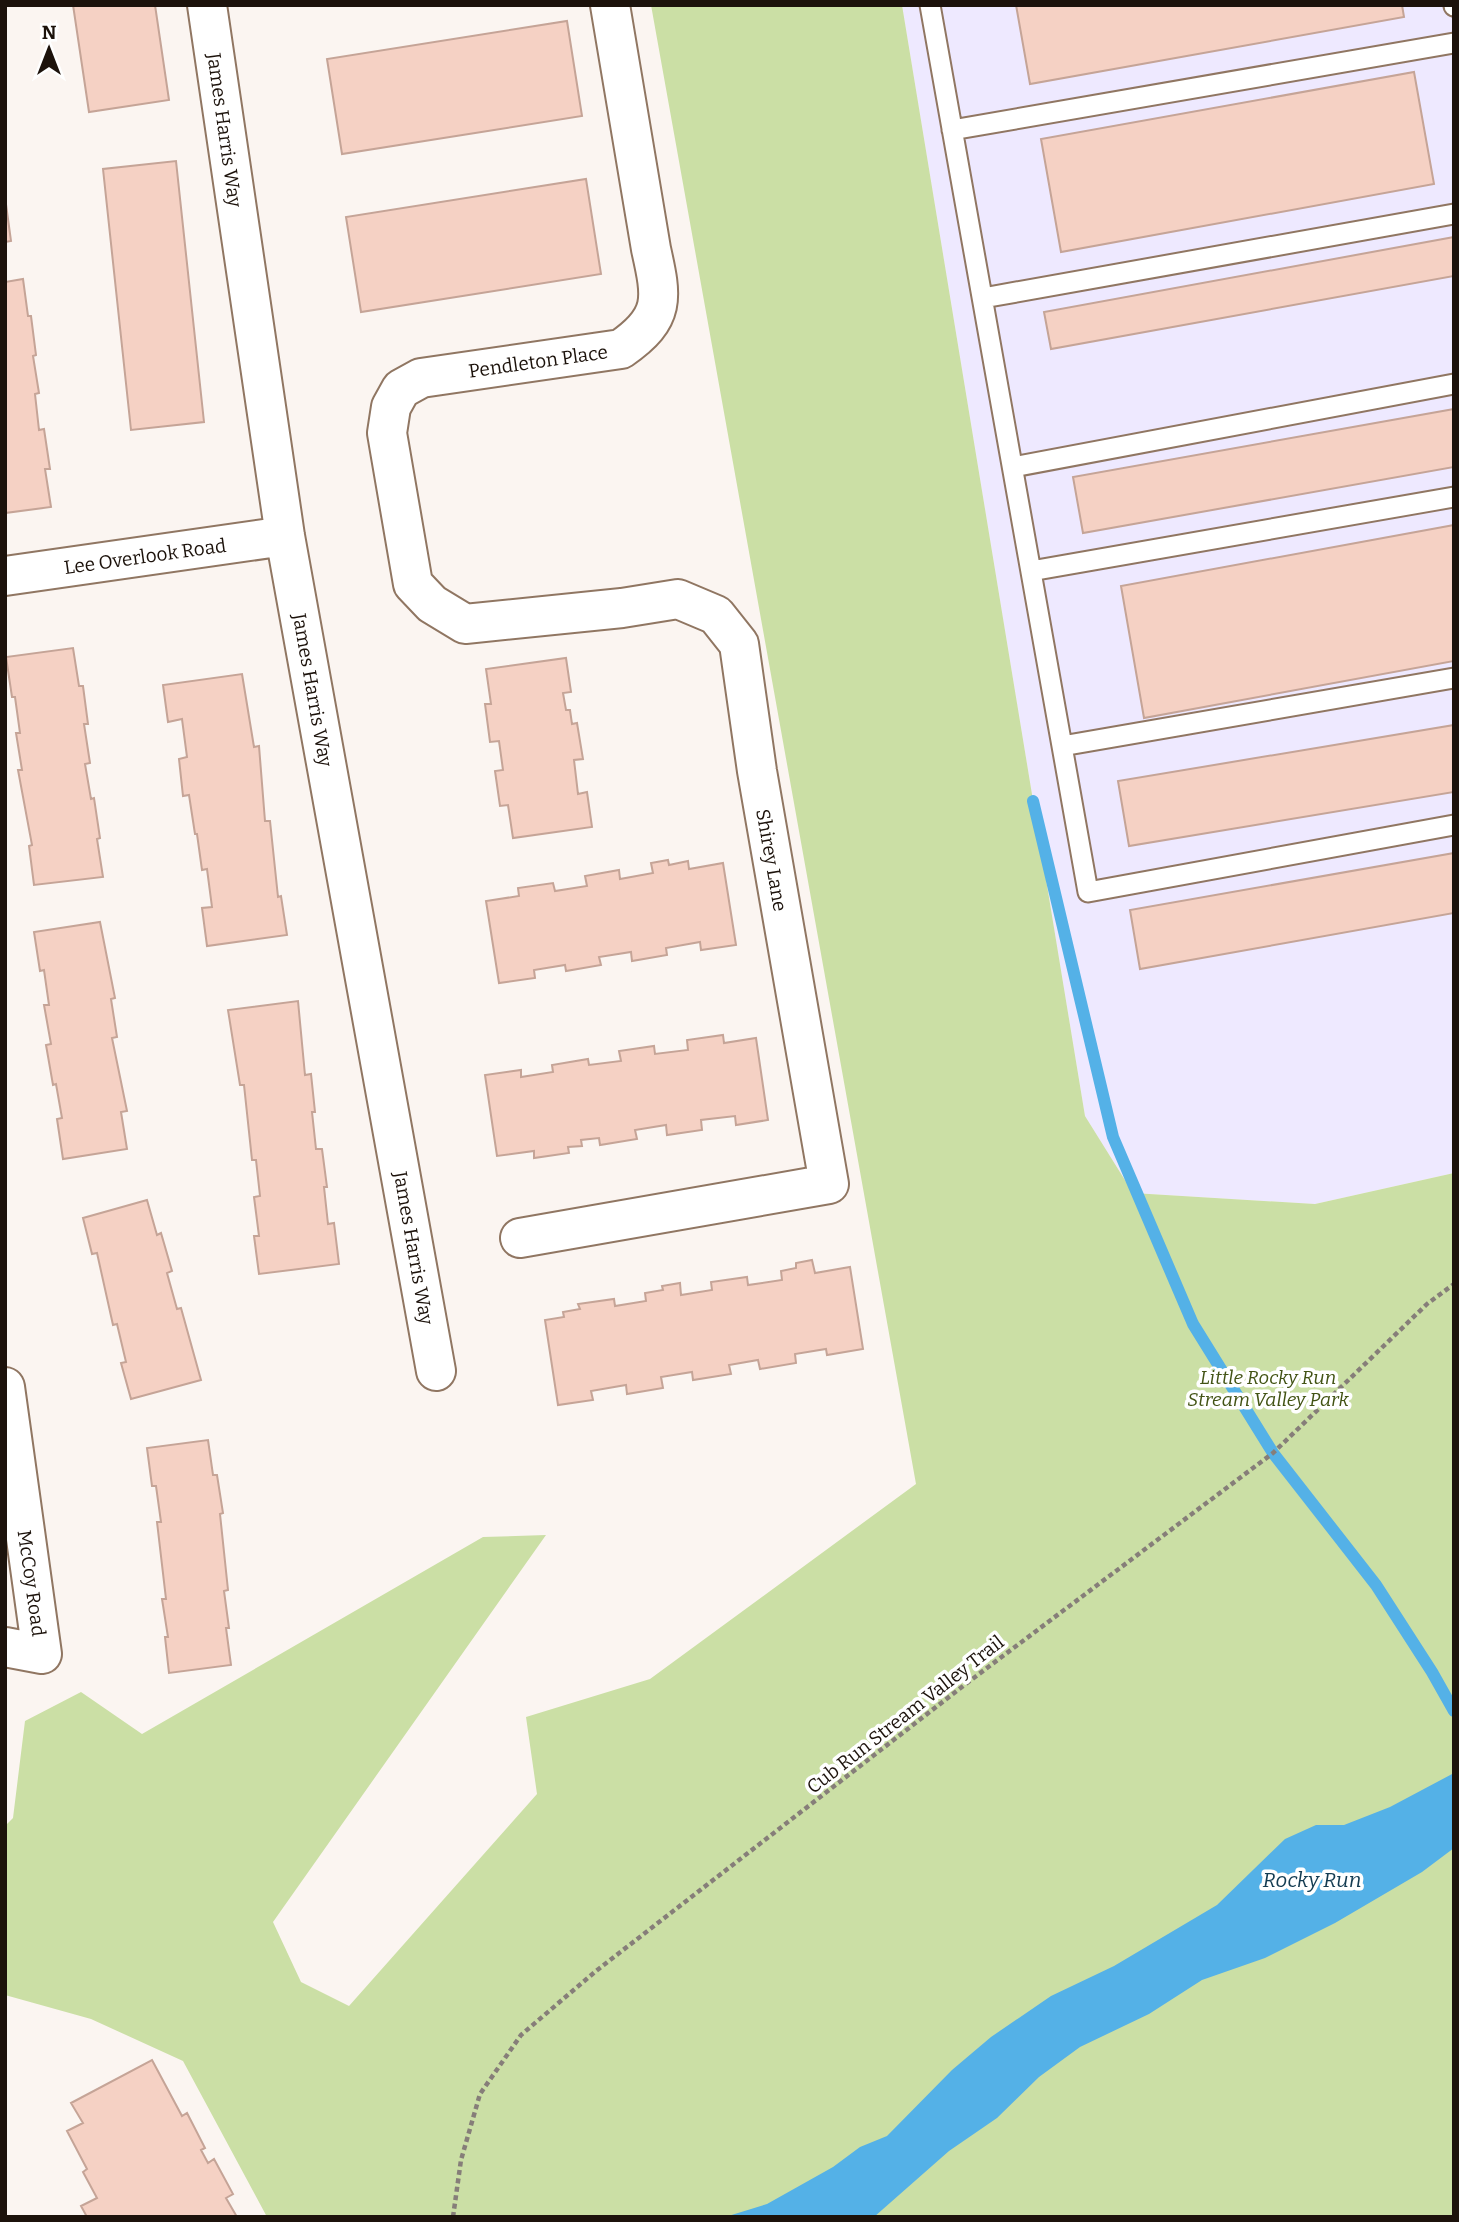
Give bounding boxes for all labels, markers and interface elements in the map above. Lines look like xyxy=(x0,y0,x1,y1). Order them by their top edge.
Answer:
north arrow xyxy=(14,14,84,84)
text: N xyxy=(42,21,57,44)
street label: James Harris Way xyxy=(202,51,247,210)
street label: Pendleton Place xyxy=(467,340,609,383)
street label: Lee Overlook Road xyxy=(63,534,228,579)
street label: James Harris Way xyxy=(288,611,337,770)
street label: Shirey Lane xyxy=(751,807,792,913)
street label: James Harris Way xyxy=(389,1169,438,1328)
park label: Little Rocky Run Stream Valley Park xyxy=(1187,1366,1350,1411)
street label: McCoy Road xyxy=(13,1528,50,1638)
street label: Cub Run Stream Valley Trail xyxy=(802,1630,1008,1798)
water label: Rocky Run xyxy=(1263,1867,1361,1893)

